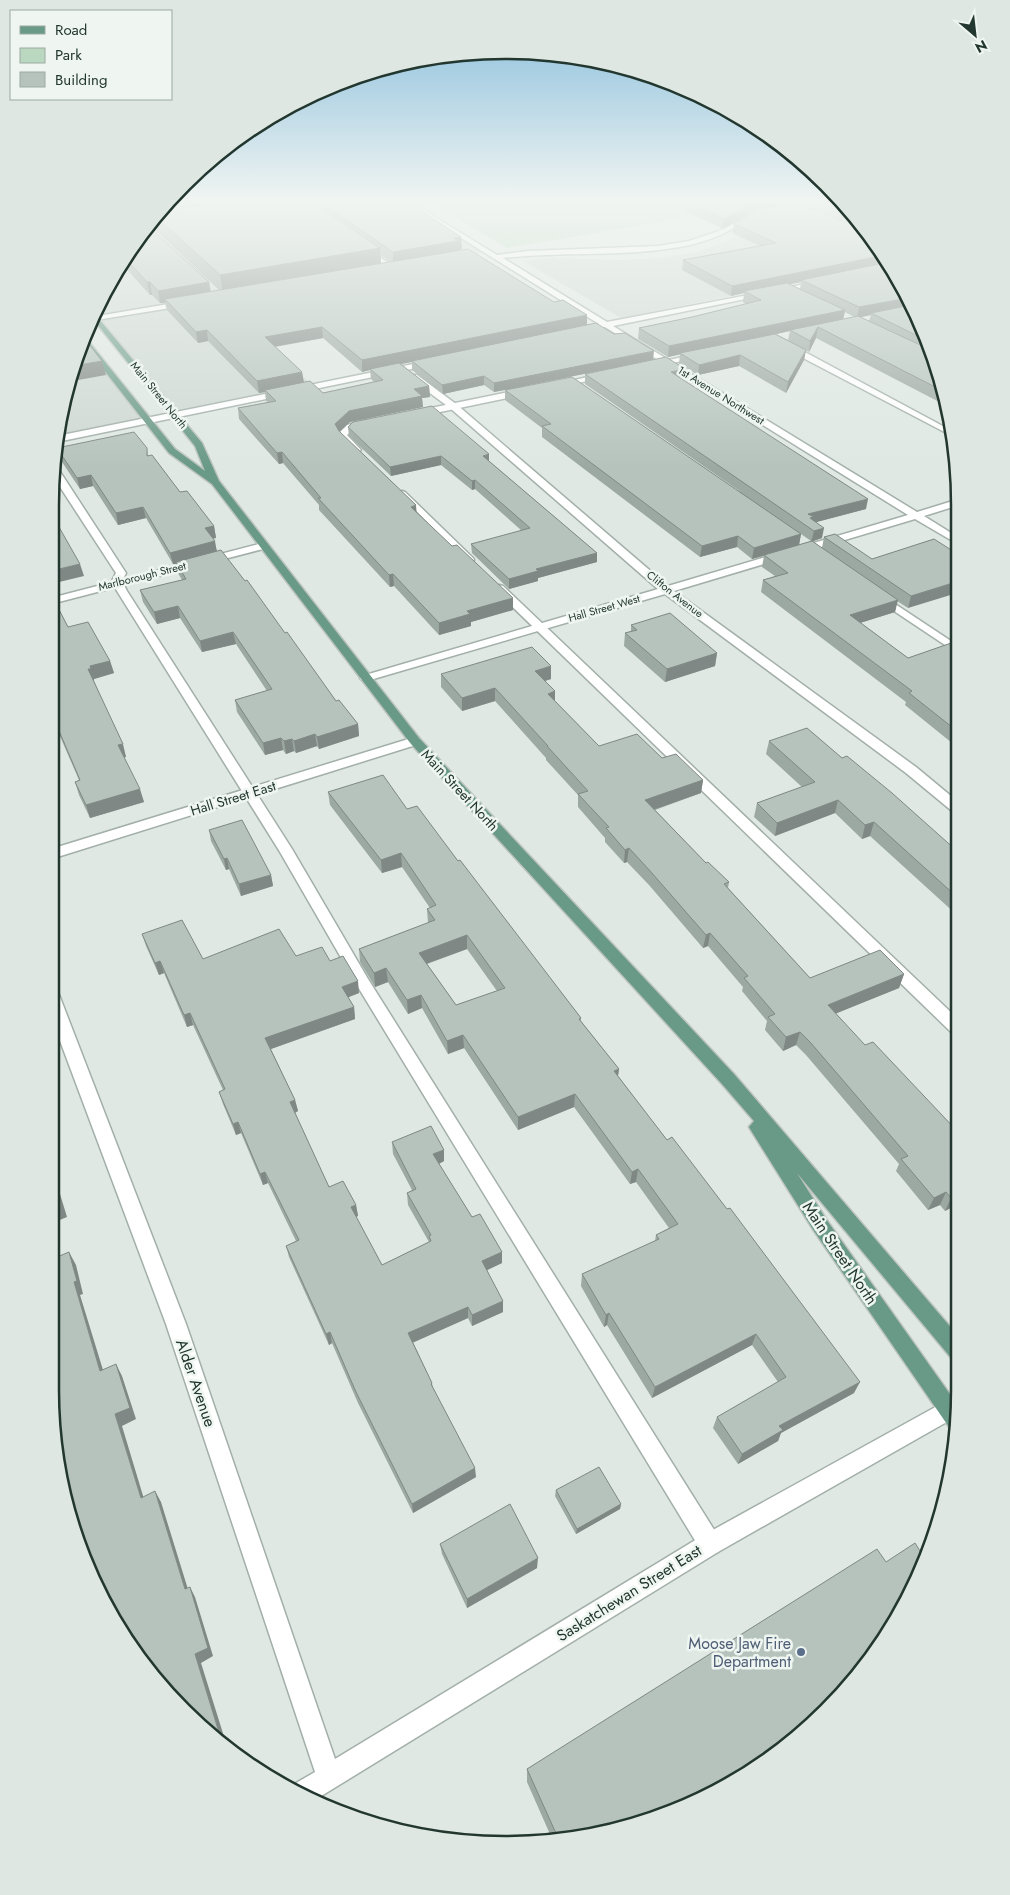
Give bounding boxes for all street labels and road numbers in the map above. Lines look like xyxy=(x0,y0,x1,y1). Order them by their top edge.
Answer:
street label: Main Street North xyxy=(127,358,191,432)
street label: 1st Avenue Northwest xyxy=(675,362,768,428)
street label: Marlborough Street xyxy=(97,557,188,595)
street label: Clifton Avenue xyxy=(643,567,707,621)
street label: Hall Street West xyxy=(566,590,642,626)
street label: Main Street North xyxy=(417,745,503,835)
street label: Hall Street East xyxy=(188,775,279,820)
street label: Main Street North xyxy=(797,1197,883,1309)
street label: Alder Avenue xyxy=(170,1336,222,1430)
street label: Saskatchewan Street East xyxy=(552,1539,706,1647)

